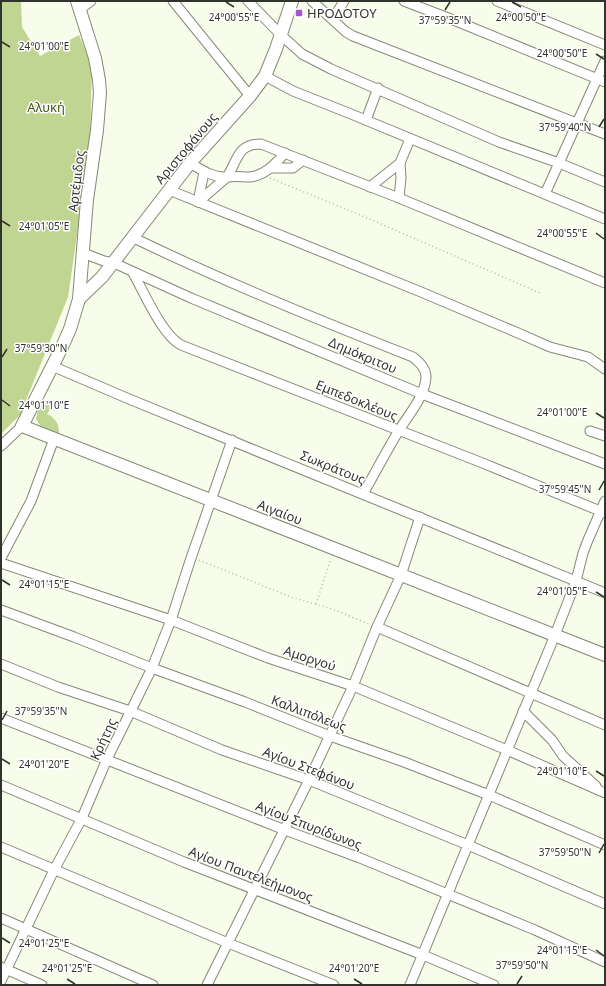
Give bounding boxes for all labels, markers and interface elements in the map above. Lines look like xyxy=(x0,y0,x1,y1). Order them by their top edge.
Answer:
place label: ΗΡΟΔΟΤΟΥ xyxy=(307,4,377,22)
marker: ΗΡΟΔΟΤΟΥ xyxy=(294,8,304,18)
text: 24°00'55"E xyxy=(209,10,259,24)
text: 24°00'50"E xyxy=(496,10,546,24)
text: 37°59'35"N xyxy=(419,13,471,27)
text: 24°01'00"E xyxy=(19,39,69,53)
text: 24°00'50"E xyxy=(537,46,587,60)
park label: Αλυκή xyxy=(27,98,65,116)
street label: Αριστοφάνους xyxy=(151,108,221,188)
text: 37°59'40"N xyxy=(539,120,591,134)
street label: Αρτέμιδος xyxy=(63,149,89,213)
text: 24°01'05"E xyxy=(19,219,69,233)
text: 24°00'55"E xyxy=(537,226,587,240)
street label: Δημόκριτου xyxy=(326,333,400,377)
text: 37°59'30"N xyxy=(15,341,67,355)
street label: Εμπεδοκλέους xyxy=(313,375,401,425)
text: 24°01'10"E xyxy=(19,398,69,412)
text: 24°01'00"E xyxy=(537,405,587,419)
street label: Σωκράτους xyxy=(298,446,368,488)
text: 37°59'45"N xyxy=(539,482,591,496)
street label: Αιγαίου xyxy=(255,495,305,529)
text: 24°01'15"E xyxy=(19,577,69,591)
text: 24°01'05"E xyxy=(537,584,587,598)
street label: Αμοργού xyxy=(282,641,338,675)
street label: Καλλιπόλεως xyxy=(269,690,349,736)
text: 37°59'35"N xyxy=(15,704,67,718)
street label: Κρήτης xyxy=(85,715,121,763)
street label: Αγίου Στεφάνου xyxy=(260,742,358,794)
text: 24°01'20"E xyxy=(19,757,69,771)
text: 24°01'10"E xyxy=(537,764,587,778)
street label: Αγίου Σπυρίδωνος xyxy=(253,796,365,854)
street label: Αγίου Παντελεήμονος xyxy=(186,842,316,906)
text: 37°59'50"N xyxy=(539,845,591,859)
text: 24°01'25"E xyxy=(19,936,69,950)
text: 24°01'15"E xyxy=(537,943,587,957)
text: 37°59'50"N xyxy=(496,958,548,972)
text: 24°01'25"E xyxy=(42,961,92,975)
text: 24°01'20"E xyxy=(329,961,379,975)

